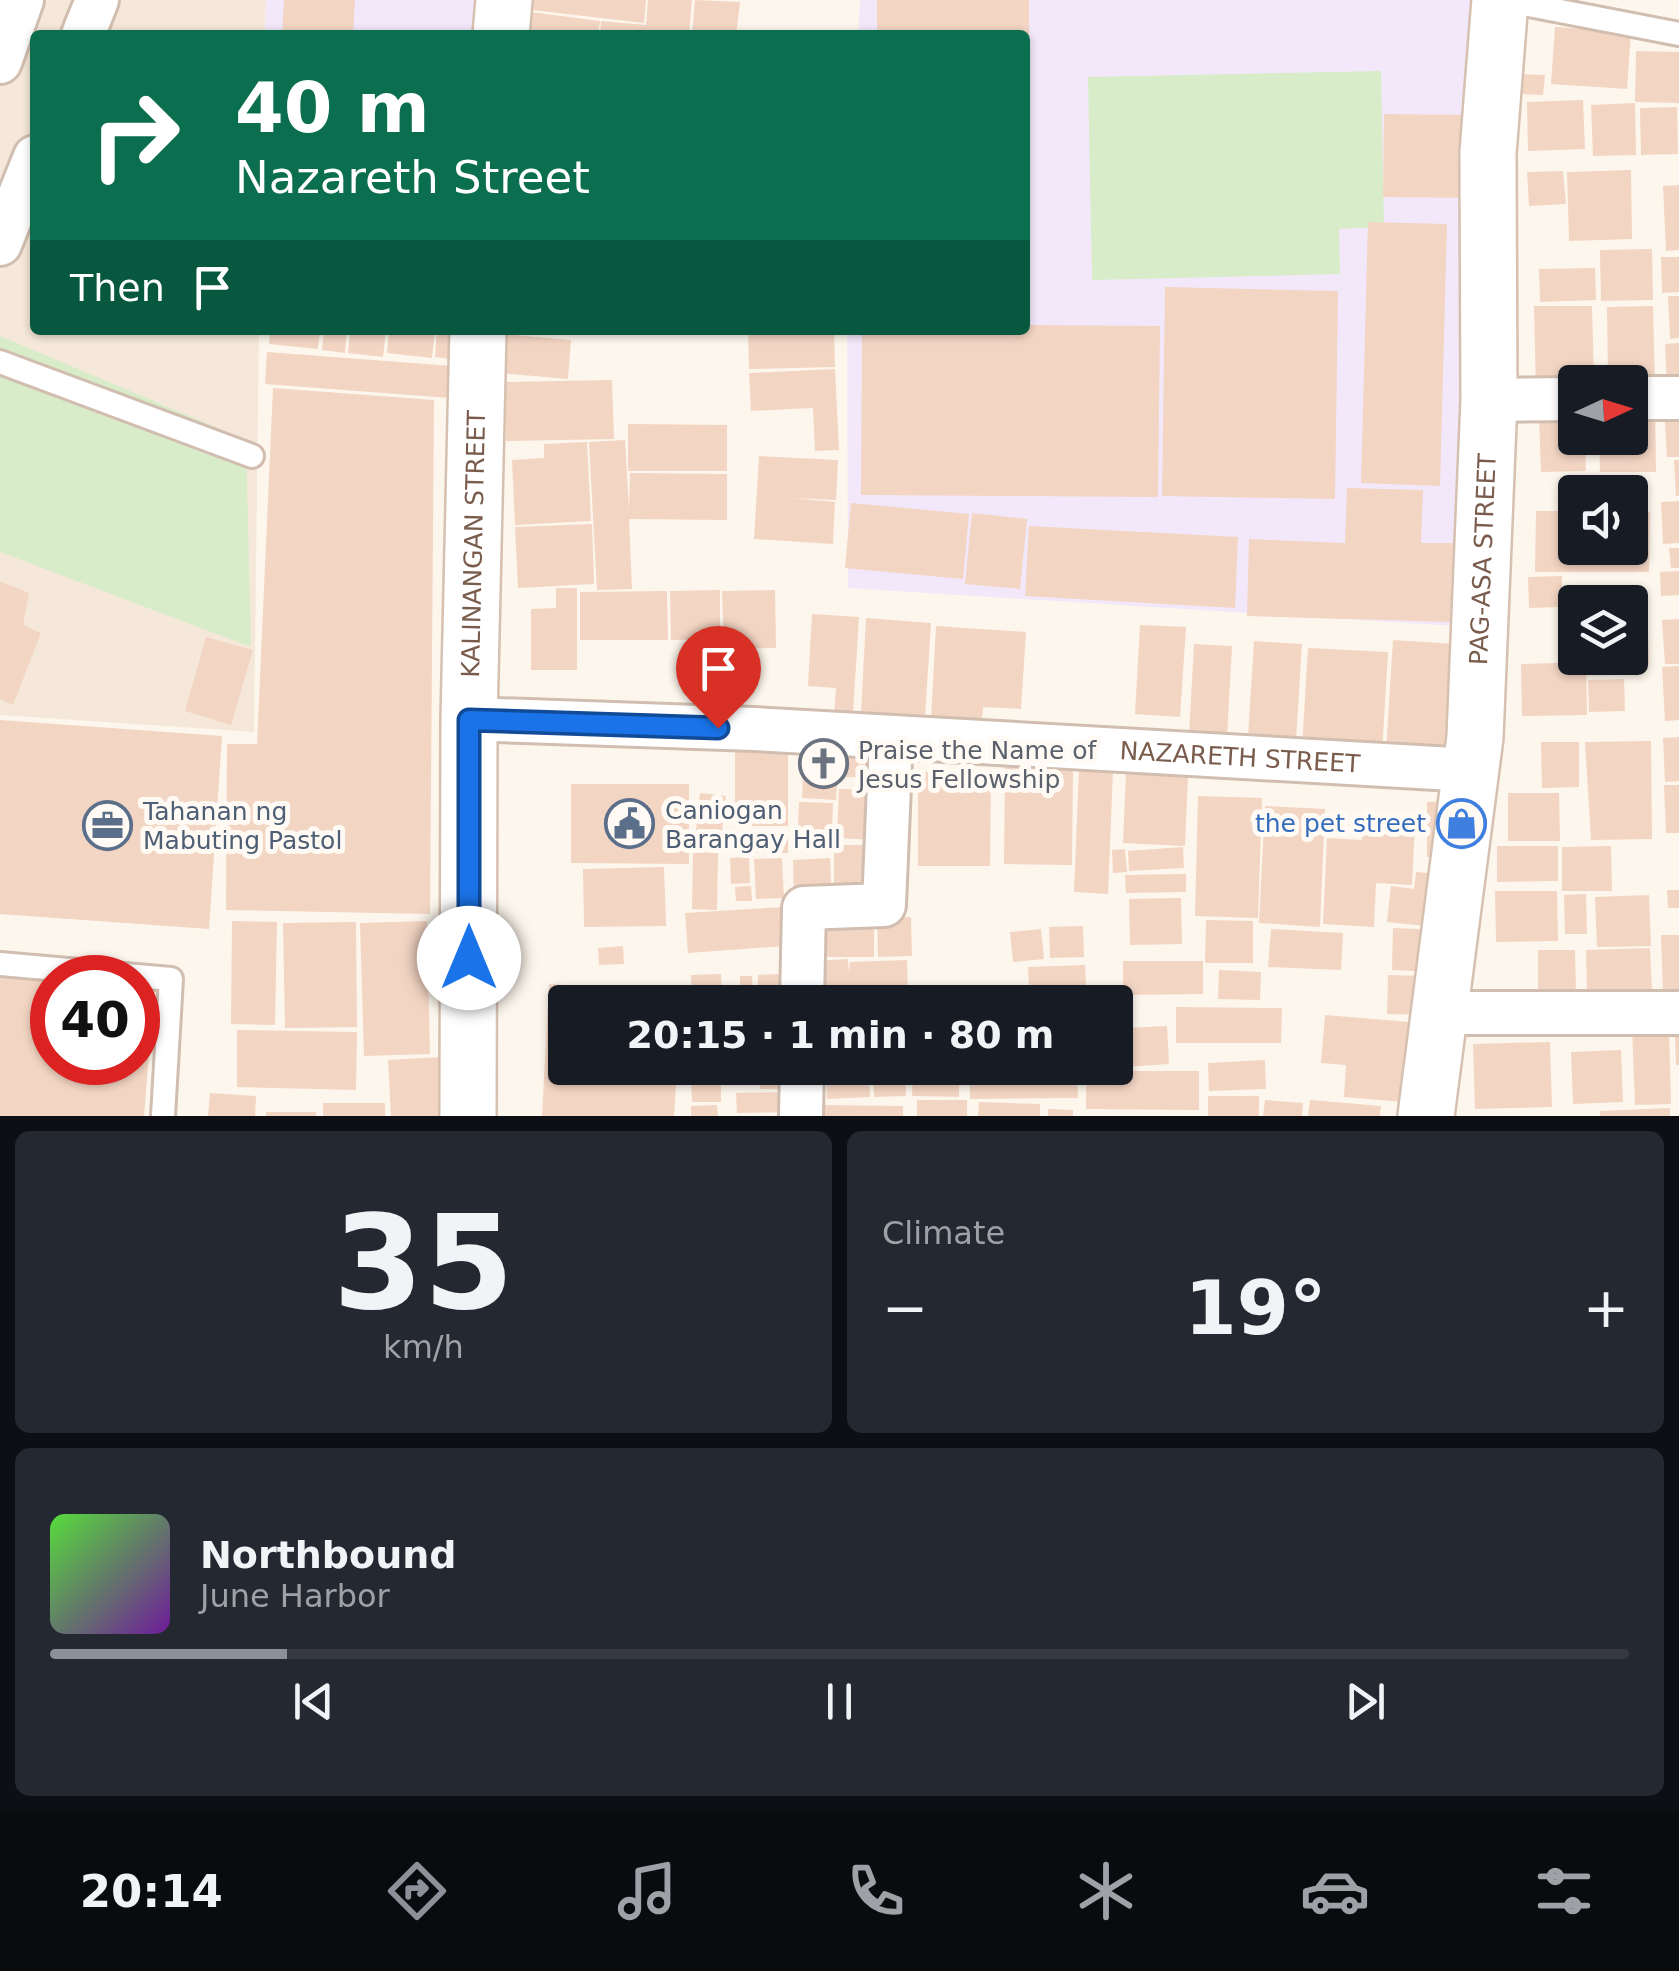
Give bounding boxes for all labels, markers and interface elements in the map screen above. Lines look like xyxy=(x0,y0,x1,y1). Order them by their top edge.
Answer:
text: 40 m xyxy=(235,67,430,149)
icon: right xyxy=(70,70,200,200)
text: Nazareth Street xyxy=(235,151,590,204)
icon: arrive xyxy=(185,260,240,315)
text: Then xyxy=(70,266,165,310)
north arrow xyxy=(1558,365,1648,455)
map controls xyxy=(1558,365,1648,675)
street label: KALINANGAN STREET xyxy=(455,409,491,678)
street label: PAG-ASA STREET xyxy=(1463,452,1501,666)
button: sound xyxy=(1558,475,1648,565)
button: layers xyxy=(1558,585,1648,675)
pin xyxy=(676,626,761,729)
icon: arrive xyxy=(691,641,746,696)
street label: NAZARETH STREET xyxy=(1119,735,1362,778)
place label: Praise the Name of Jesus Fellowship xyxy=(856,736,1098,794)
church icon: Praise the Name of Jesus Fellowship xyxy=(797,738,849,790)
place label: Caniogan Barangay Hall xyxy=(665,796,841,854)
place label: Tahanan ng Mabuting Pastol xyxy=(142,797,342,855)
shop icon: the pet street xyxy=(1435,797,1487,849)
public building icon: Caniogan Barangay Hall xyxy=(604,798,656,850)
office icon: Tahanan ng Mabuting Pastol xyxy=(82,799,134,851)
place label: the pet street xyxy=(1255,809,1426,838)
position arrow xyxy=(417,906,521,1010)
speed limit sign: 40 xyxy=(30,955,160,1085)
text: 20:15 · 1 min · 80 m xyxy=(627,1013,1054,1057)
text: 35 xyxy=(333,1187,514,1339)
text: Climate xyxy=(882,1214,1005,1252)
text: 19° xyxy=(1185,1264,1326,1352)
text: − xyxy=(882,1276,928,1340)
text: + xyxy=(1583,1276,1629,1340)
text: km/h xyxy=(383,1328,464,1366)
text: Northbound xyxy=(200,1533,456,1577)
text: June Harbor xyxy=(200,1577,390,1615)
icon: previous xyxy=(286,1674,341,1729)
icon: pause xyxy=(812,1674,867,1729)
icon: next xyxy=(1338,1674,1393,1729)
icon: directions xyxy=(382,1856,452,1926)
icon: music xyxy=(612,1856,682,1926)
icon: phone xyxy=(841,1856,911,1926)
icon: climate xyxy=(1071,1856,1141,1926)
icon: car xyxy=(1300,1856,1370,1926)
icon: filters xyxy=(1529,1856,1599,1926)
text: 20:14 xyxy=(80,1865,223,1918)

